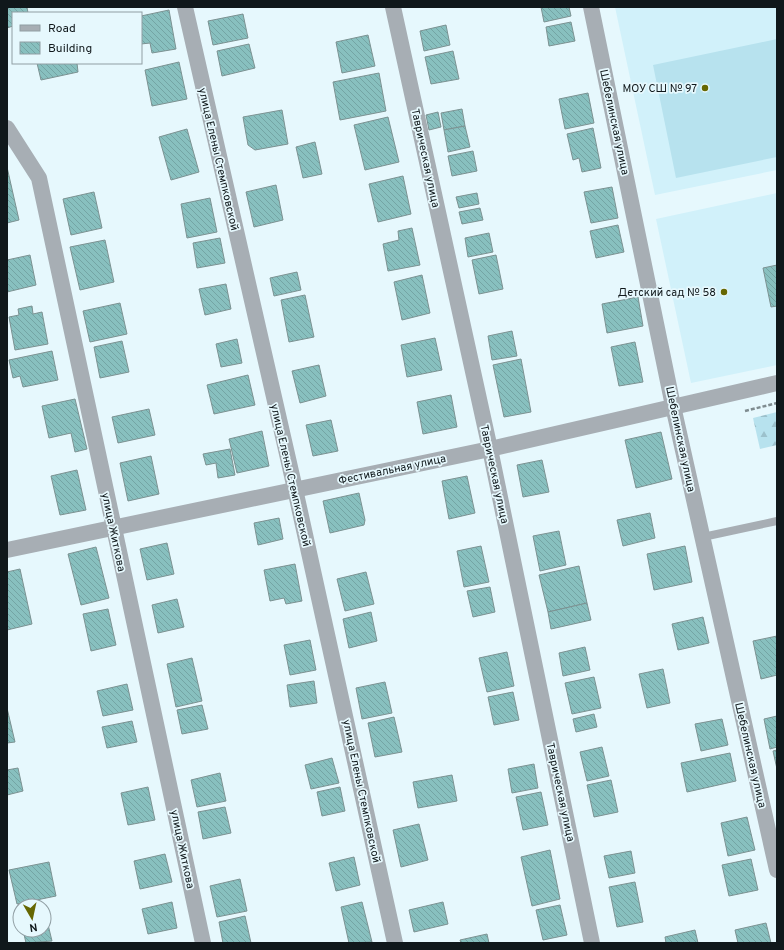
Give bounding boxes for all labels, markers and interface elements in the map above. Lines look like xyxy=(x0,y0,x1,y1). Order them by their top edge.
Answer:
legend xyxy=(12,12,142,64)
text: Road xyxy=(48,21,76,37)
text: Building xyxy=(48,41,92,57)
street label: Шебелинская улица xyxy=(596,68,632,177)
place label: МОУ СШ № 97 xyxy=(622,82,697,96)
marker: МОУ СШ № 97 xyxy=(700,83,710,93)
street label: улица Елены Стемпковской xyxy=(195,86,241,232)
street label: Таврическая улица xyxy=(408,107,442,209)
place label: Детский сад № 58 xyxy=(618,286,716,300)
marker: Детский сад № 58 xyxy=(719,287,729,297)
street label: Шебелинская улица xyxy=(662,385,698,494)
street label: улица Елены Стемпковской xyxy=(267,402,313,548)
street label: Таврическая улица xyxy=(477,423,511,525)
street label: Фестивальная улица xyxy=(337,452,447,488)
street label: улица Житкова xyxy=(98,491,128,573)
street label: Шебелинская улица xyxy=(731,701,769,809)
street label: улица Елены Стемпковской xyxy=(339,718,383,864)
street label: Таврическая улица xyxy=(543,741,577,843)
street label: улица Житкова xyxy=(167,808,197,890)
north arrow xyxy=(12,898,52,938)
text: N xyxy=(28,919,38,934)

